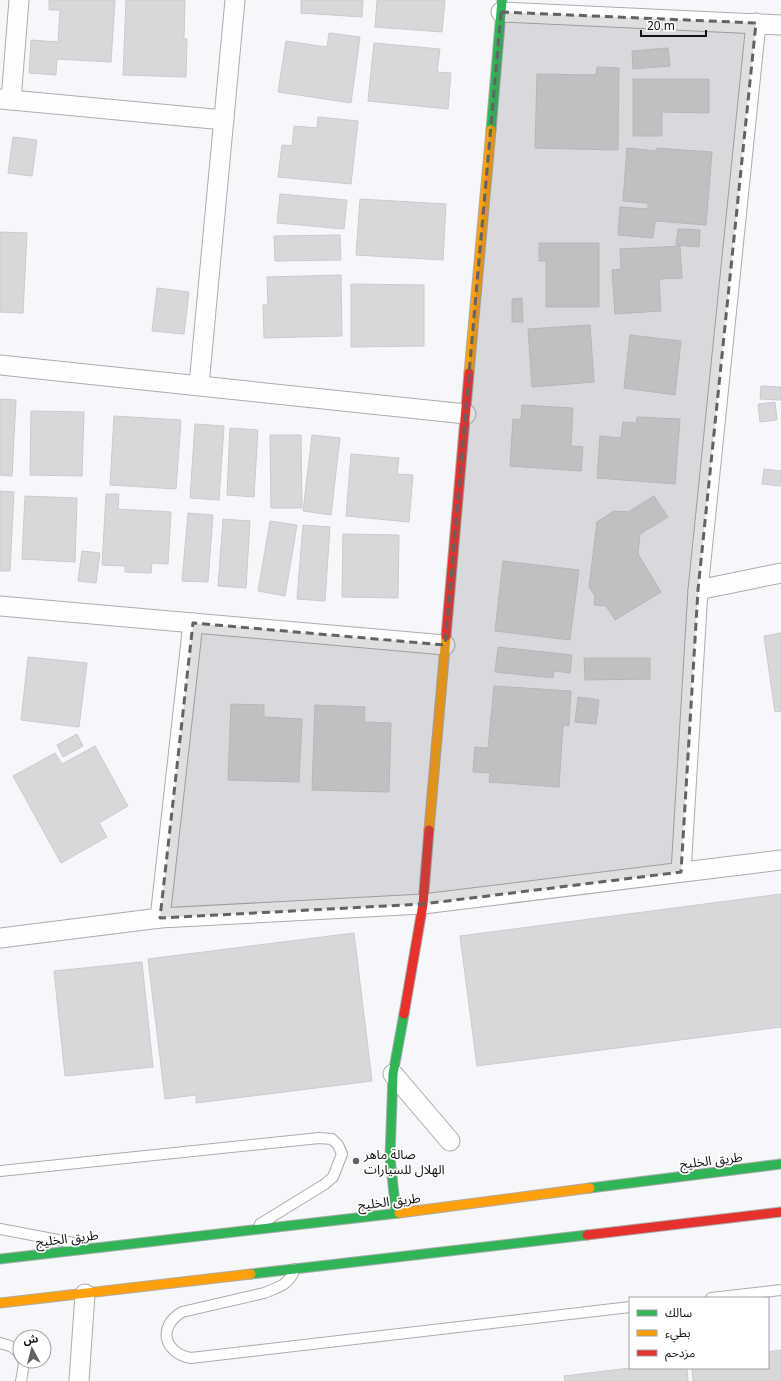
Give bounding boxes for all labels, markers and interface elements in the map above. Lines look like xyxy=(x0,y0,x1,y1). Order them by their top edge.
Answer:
scale bar xyxy=(641,12,706,38)
text: 20 m xyxy=(647,17,675,34)
place label: صالة ماهر الهلال للسيارات xyxy=(363,1145,445,1178)
street label: طريق الخليج xyxy=(678,1147,744,1175)
marker: صالة ماهر الهلال للسيارات xyxy=(351,1156,361,1166)
street label: طريق الخليج xyxy=(356,1188,422,1216)
street label: طريق الخليج xyxy=(34,1225,100,1253)
legend xyxy=(629,1297,769,1369)
text: سالك xyxy=(665,1304,692,1321)
text: بطيء xyxy=(665,1324,691,1343)
north arrow xyxy=(12,1329,52,1369)
text: ش xyxy=(22,1330,39,1347)
text: مزدحم xyxy=(665,1344,695,1362)

